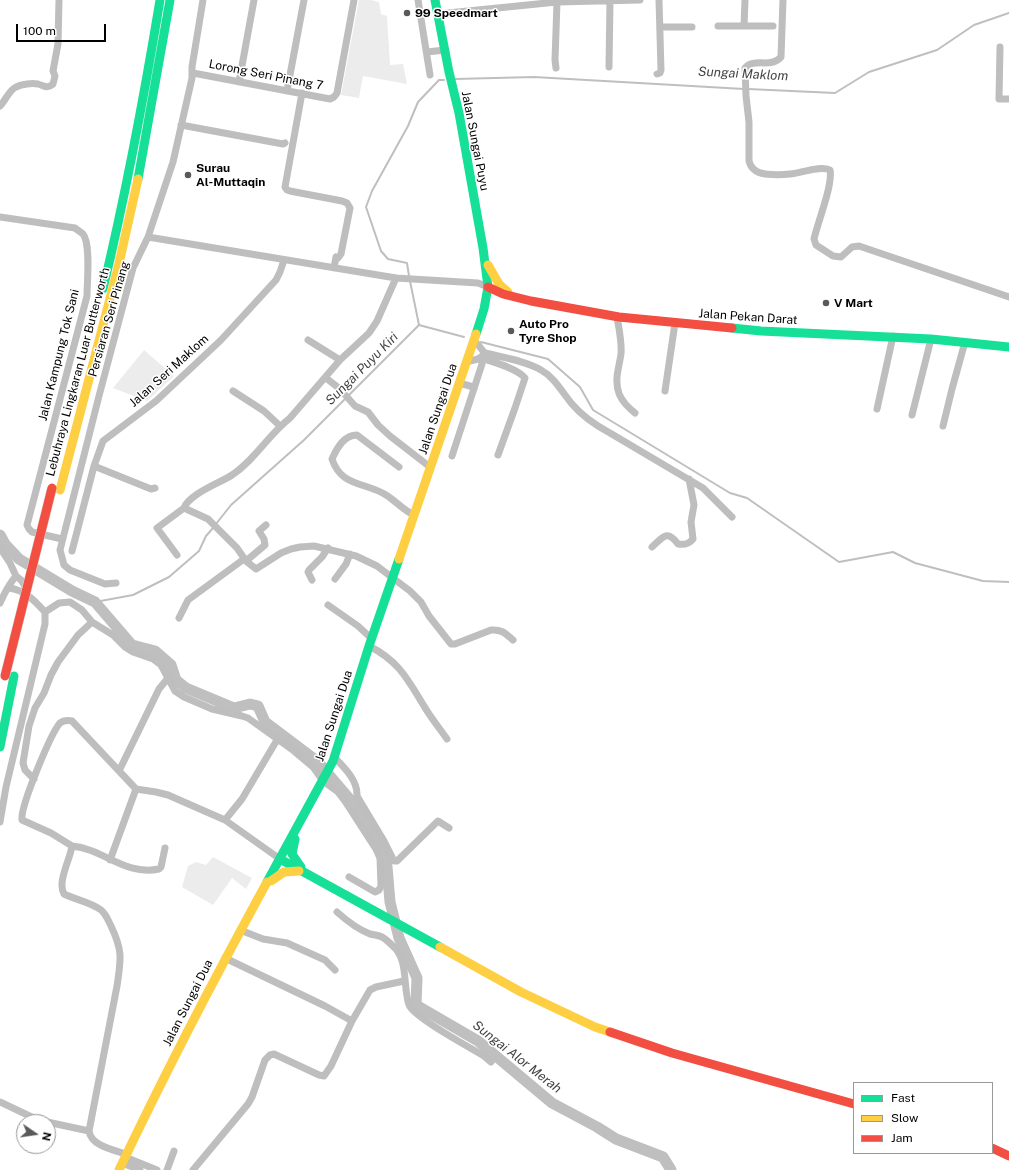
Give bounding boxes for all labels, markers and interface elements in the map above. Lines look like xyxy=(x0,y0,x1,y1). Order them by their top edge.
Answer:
place label: 99 Speedmart xyxy=(415,6,498,20)
marker: 99 Speedmart xyxy=(402,8,412,18)
scale bar xyxy=(18,16,108,42)
text: 100 m xyxy=(23,24,56,38)
street label: Lorong Seri Pinang 7 xyxy=(208,57,324,93)
water label: Sungai Maklom xyxy=(697,64,789,84)
street label: Jalan Sungai Puyu xyxy=(458,90,492,192)
place label: Surau Al-Muttaqin xyxy=(196,161,265,189)
marker: Surau Al-Muttaqin xyxy=(183,170,193,180)
street label: Persiaran Seri Pinang xyxy=(86,260,132,378)
street label: Lebuhraya Lingkaran Luar Butterworth xyxy=(43,266,113,478)
street label: Jalan Kampung Tok Sani xyxy=(36,288,82,422)
place label: V Mart xyxy=(834,296,873,310)
marker: V Mart xyxy=(821,298,831,308)
street label: Jalan Pekan Darat xyxy=(698,306,798,328)
place label: Auto Pro Tyre Shop xyxy=(519,317,577,345)
marker: Auto Pro Tyre Shop xyxy=(506,326,516,336)
water label: Sungai Puyu Kiri xyxy=(322,329,402,409)
street label: Jalan Seri Maklom xyxy=(127,332,211,410)
street label: Jalan Sungai Dua xyxy=(416,362,460,456)
street label: Jalan Sungai Dua xyxy=(312,669,356,763)
street label: Jalan Sungai Dua xyxy=(160,957,216,1049)
water label: Sungai Alor Merah xyxy=(469,1017,565,1097)
legend xyxy=(853,1082,993,1154)
text: Fast xyxy=(891,1091,915,1105)
text: Slow xyxy=(891,1111,918,1125)
north arrow xyxy=(16,1114,56,1154)
text: N xyxy=(40,1131,54,1142)
text: Jam xyxy=(891,1131,913,1145)

